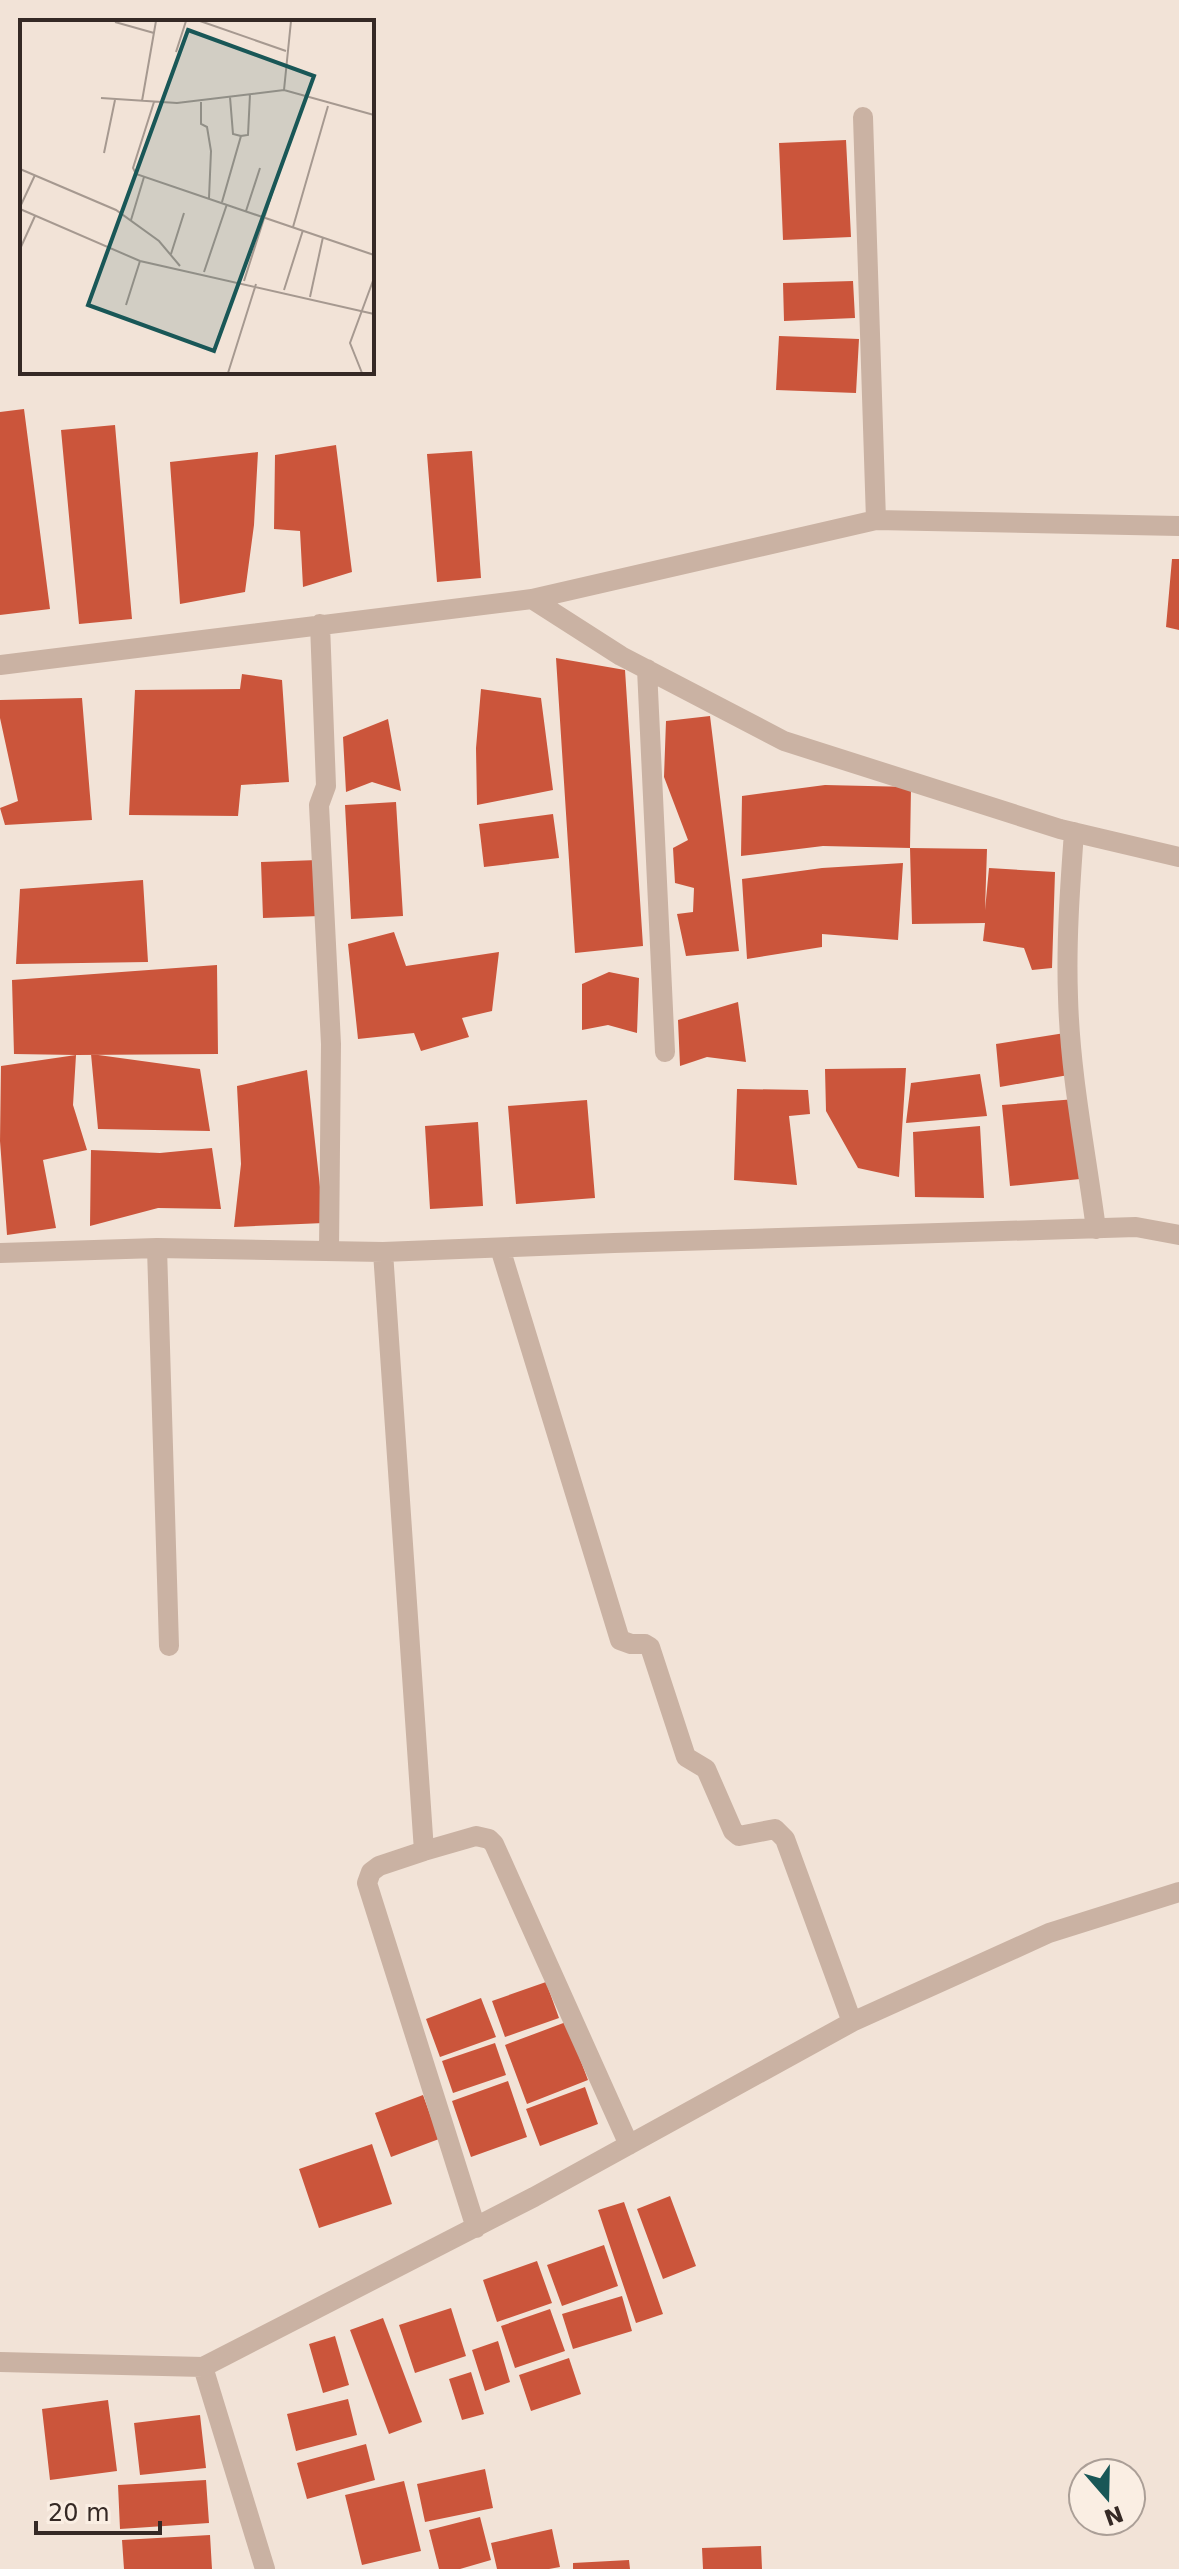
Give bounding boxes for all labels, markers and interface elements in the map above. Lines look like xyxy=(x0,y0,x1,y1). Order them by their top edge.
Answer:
inset map xyxy=(20,20,374,374)
north arrow xyxy=(1067,2457,1147,2537)
scale bar xyxy=(36,2485,160,2535)
text: 20 m xyxy=(48,2499,110,2527)
text: N xyxy=(1101,2500,1127,2530)

